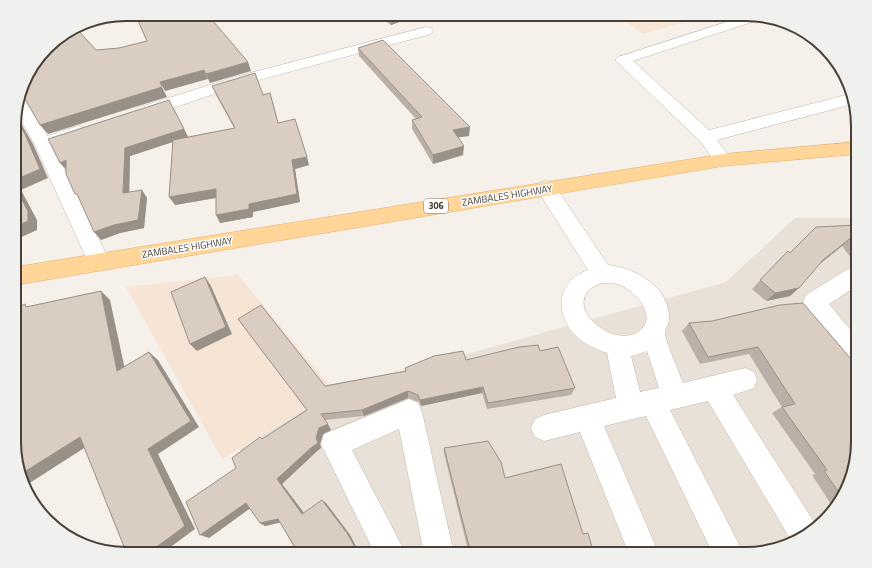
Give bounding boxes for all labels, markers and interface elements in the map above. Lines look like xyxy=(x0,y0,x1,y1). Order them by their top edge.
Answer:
street label: ZAMBALES HIGHWAY xyxy=(461,181,554,210)
road number: 306 xyxy=(424,199,448,213)
street label: ZAMBALES HIGHWAY xyxy=(141,233,234,262)

